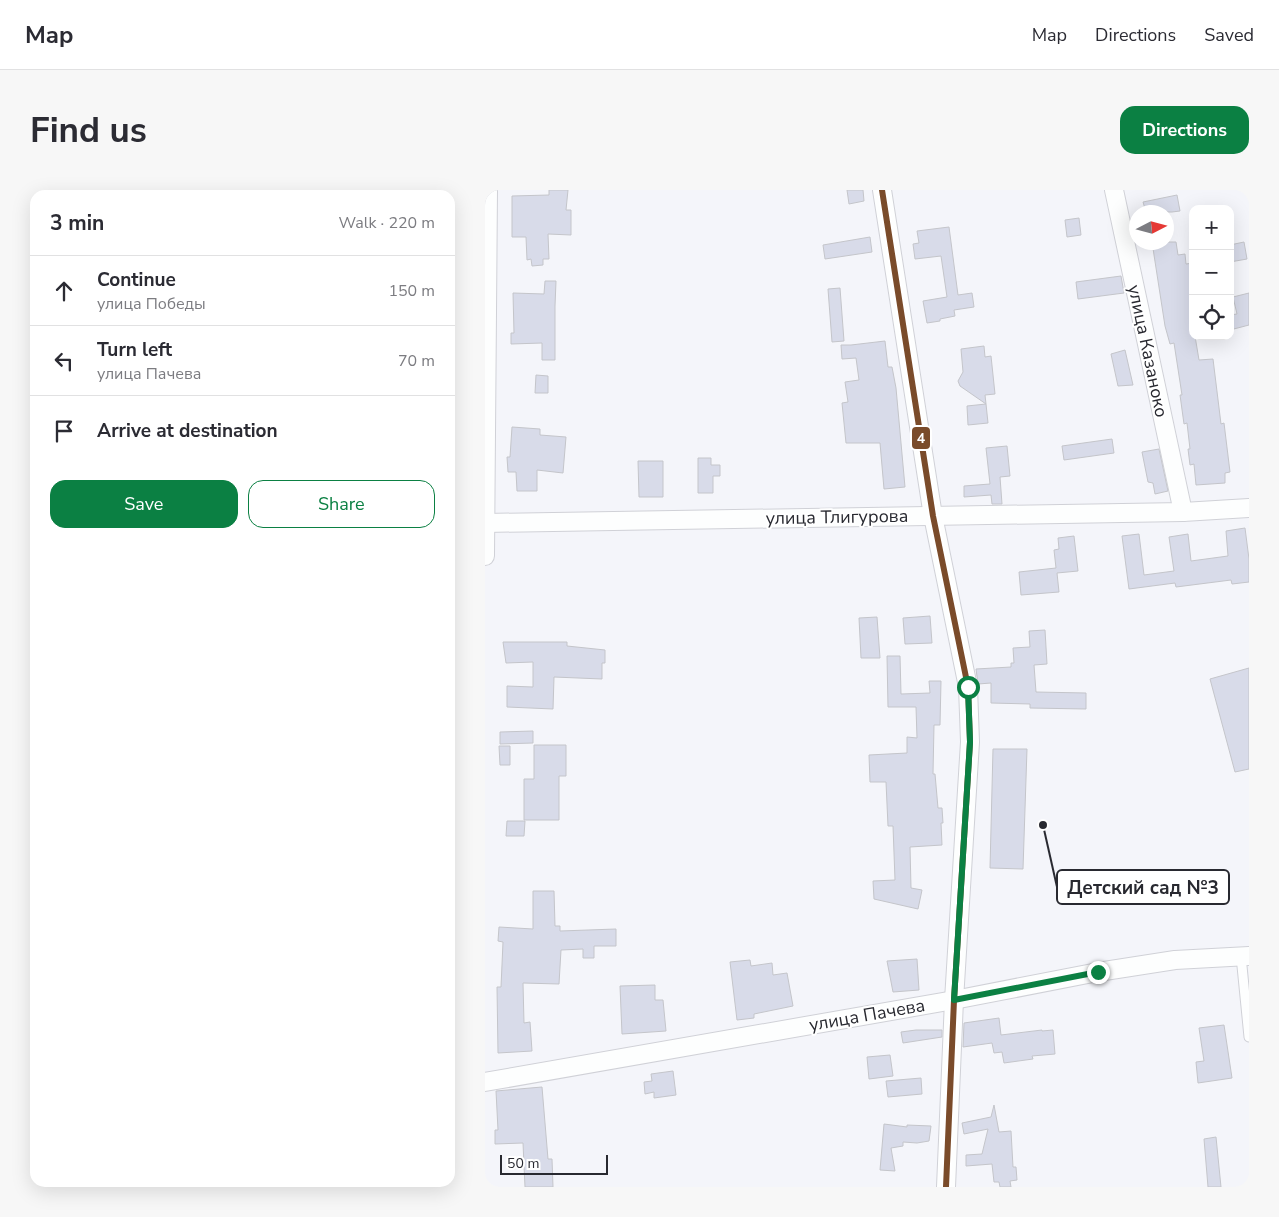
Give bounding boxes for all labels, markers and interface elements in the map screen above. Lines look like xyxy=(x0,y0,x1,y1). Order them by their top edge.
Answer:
text: Map xyxy=(25,19,73,51)
text: Map xyxy=(1032,23,1067,47)
text: Directions xyxy=(1095,23,1176,47)
text: Saved xyxy=(1204,23,1254,47)
button: Directions xyxy=(1120,106,1249,154)
text: Find us xyxy=(30,107,147,154)
north arrow xyxy=(1129,205,1174,250)
map controls xyxy=(1189,205,1234,340)
button: + xyxy=(1189,205,1234,250)
text: 3 min xyxy=(50,209,104,237)
text: Walk · 220 m xyxy=(339,212,435,234)
button: − xyxy=(1189,250,1234,295)
text: Continue xyxy=(97,267,176,293)
icon: ahead xyxy=(50,277,78,305)
text: 150 m xyxy=(388,280,435,302)
street label: улица Казаноко xyxy=(1122,282,1174,420)
text: улица Победы xyxy=(97,293,206,315)
button: locate xyxy=(1189,295,1234,340)
text: Turn left xyxy=(97,337,172,363)
icon: left xyxy=(50,347,78,375)
text: 70 m xyxy=(398,350,435,372)
text: улица Пачева xyxy=(97,363,201,385)
icon: arrive xyxy=(50,417,78,445)
text: Arrive at destination xyxy=(97,418,278,444)
line badge: 4 xyxy=(911,426,931,450)
text: 4 xyxy=(917,429,926,448)
button: Save xyxy=(50,480,238,528)
button: Share xyxy=(248,480,435,528)
street label: улица Тлигурова xyxy=(765,504,909,530)
route start xyxy=(957,676,980,699)
callout: Детский сад №3 xyxy=(1057,870,1229,904)
text: Детский сад №3 xyxy=(1067,875,1219,901)
route end xyxy=(1087,961,1110,984)
street label: улица Пачева xyxy=(807,993,927,1037)
scale bar xyxy=(500,1152,607,1175)
text: 50 m xyxy=(507,1154,539,1173)

